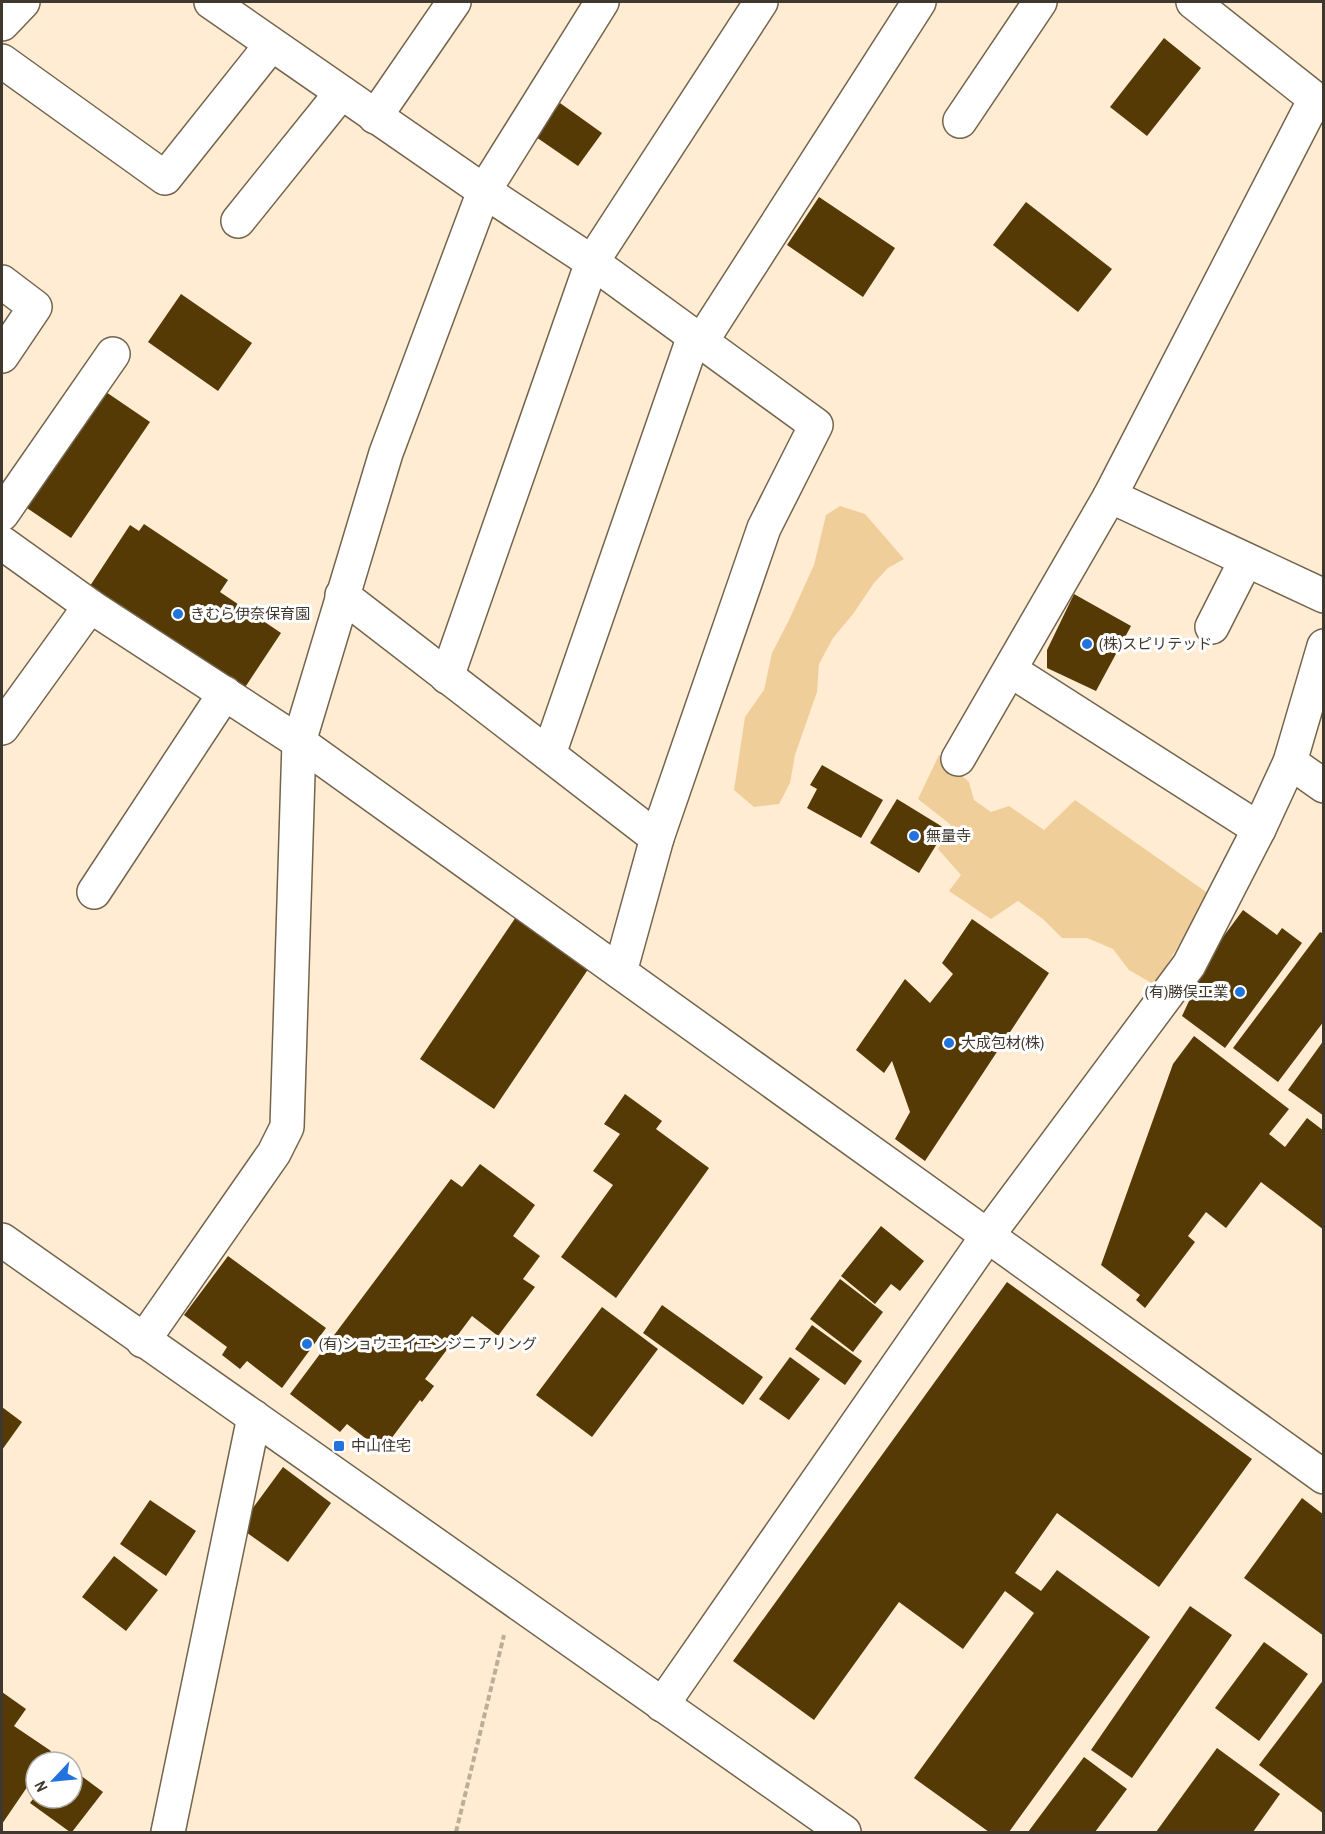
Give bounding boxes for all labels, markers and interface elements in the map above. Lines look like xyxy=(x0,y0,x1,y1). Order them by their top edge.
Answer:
place label: きむら伊奈保育園 xyxy=(190,603,310,624)
marker: きむら伊奈保育園 xyxy=(171,607,185,621)
place label: (株)スピリテッド xyxy=(1099,633,1212,654)
marker: (株)スピリテッド xyxy=(1080,637,1094,651)
place label: 無量寺 xyxy=(926,825,971,846)
marker: 無量寺 xyxy=(907,829,921,843)
place label: (有)勝俣工業 xyxy=(1145,981,1228,1002)
marker: (有)勝俣工業 xyxy=(1233,985,1247,999)
place label: 大成包材(株) xyxy=(961,1032,1044,1053)
marker: 大成包材(株) xyxy=(942,1036,956,1050)
place label: (有)ショウエイエンジニアリング xyxy=(319,1333,537,1354)
marker: (有)ショウエイエンジニアリング xyxy=(300,1337,314,1351)
place label: 中山住宅 xyxy=(351,1435,411,1456)
marker: 中山住宅 xyxy=(332,1439,346,1453)
north arrow xyxy=(24,1750,84,1810)
text: N xyxy=(29,1777,52,1796)

